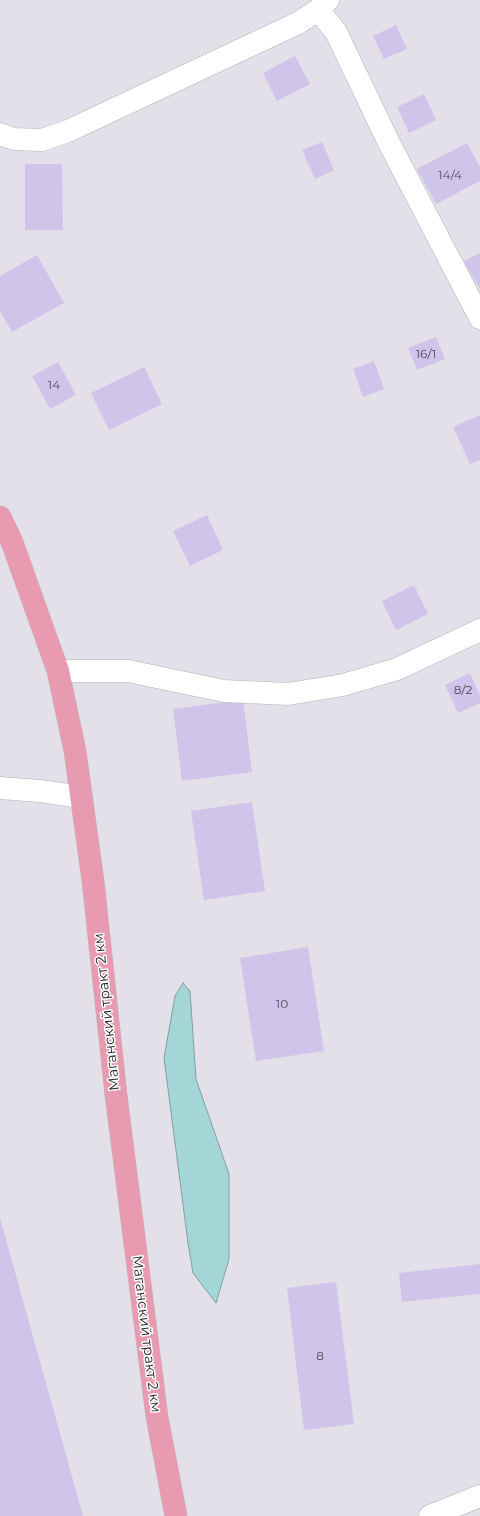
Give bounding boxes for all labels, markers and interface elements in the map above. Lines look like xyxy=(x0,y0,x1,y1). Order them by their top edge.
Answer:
house number: 14/4 xyxy=(438,168,462,182)
house number: 16/1 xyxy=(416,347,436,361)
house number: 14 xyxy=(48,378,60,392)
house number: 8/2 xyxy=(454,683,472,697)
street label: Маганский тракт 2 км xyxy=(90,932,124,1092)
house number: 10 xyxy=(276,997,288,1011)
street label: Маганский тракт 2 км xyxy=(128,1254,164,1414)
house number: 8 xyxy=(316,1349,324,1363)

